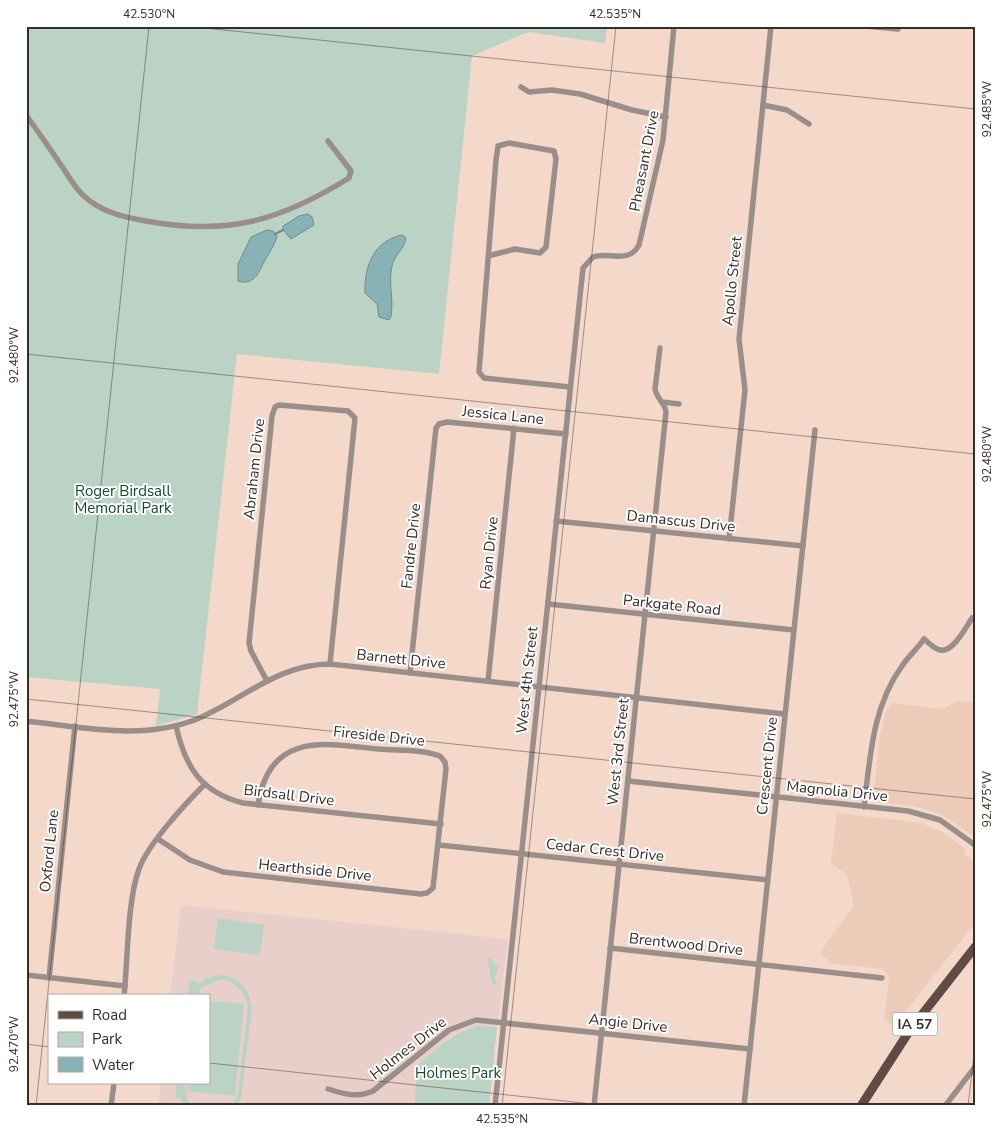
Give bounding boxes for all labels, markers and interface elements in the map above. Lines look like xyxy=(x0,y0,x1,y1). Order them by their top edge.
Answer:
text: 42.530°N xyxy=(123,6,175,22)
text: 42.535°N xyxy=(589,6,641,22)
text: 92.485°W xyxy=(979,81,995,137)
street label: Pheasant Drive xyxy=(624,109,664,213)
street label: Apollo Street xyxy=(717,234,747,327)
text: 92.480°W xyxy=(6,327,22,383)
street label: Jessica Lane xyxy=(460,401,545,429)
street label: Abraham Drive xyxy=(239,417,269,521)
text: 92.480°W xyxy=(979,426,995,482)
park label: Roger Birdsall Memorial Park xyxy=(74,481,172,518)
street label: Fandre Drive xyxy=(397,502,425,590)
street label: Damascus Drive xyxy=(626,505,736,537)
street label: Ryan Drive xyxy=(475,515,503,591)
street label: Parkgate Road xyxy=(622,590,722,620)
street label: West 4th Street xyxy=(511,625,543,734)
street label: Barnett Drive xyxy=(355,644,447,674)
text: 92.475°W xyxy=(6,671,22,727)
street label: West 3rd Street xyxy=(602,697,634,807)
street label: Crescent Drive xyxy=(752,716,782,816)
street label: Fireside Drive xyxy=(332,721,426,751)
text: 92.475°W xyxy=(979,771,995,827)
street label: Magnolia Drive xyxy=(785,776,889,806)
street label: Birdsall Drive xyxy=(243,780,335,810)
street label: Oxford Lane xyxy=(35,809,63,893)
street label: Cedar Crest Drive xyxy=(545,834,665,866)
street label: Hearthside Drive xyxy=(257,854,373,886)
street label: Brentwood Drive xyxy=(628,928,744,960)
legend xyxy=(48,994,210,1084)
text: Road xyxy=(92,1005,127,1025)
street label: Angie Drive xyxy=(588,1009,668,1037)
street label: Holmes Drive xyxy=(366,1012,450,1084)
road number: IA 57 xyxy=(892,1012,938,1036)
text: 92.470°W xyxy=(6,1016,22,1072)
text: Park xyxy=(92,1029,122,1049)
text: Water xyxy=(92,1055,135,1075)
park label: Holmes Park xyxy=(415,1063,502,1083)
text: 42.535°N xyxy=(476,1111,528,1127)

